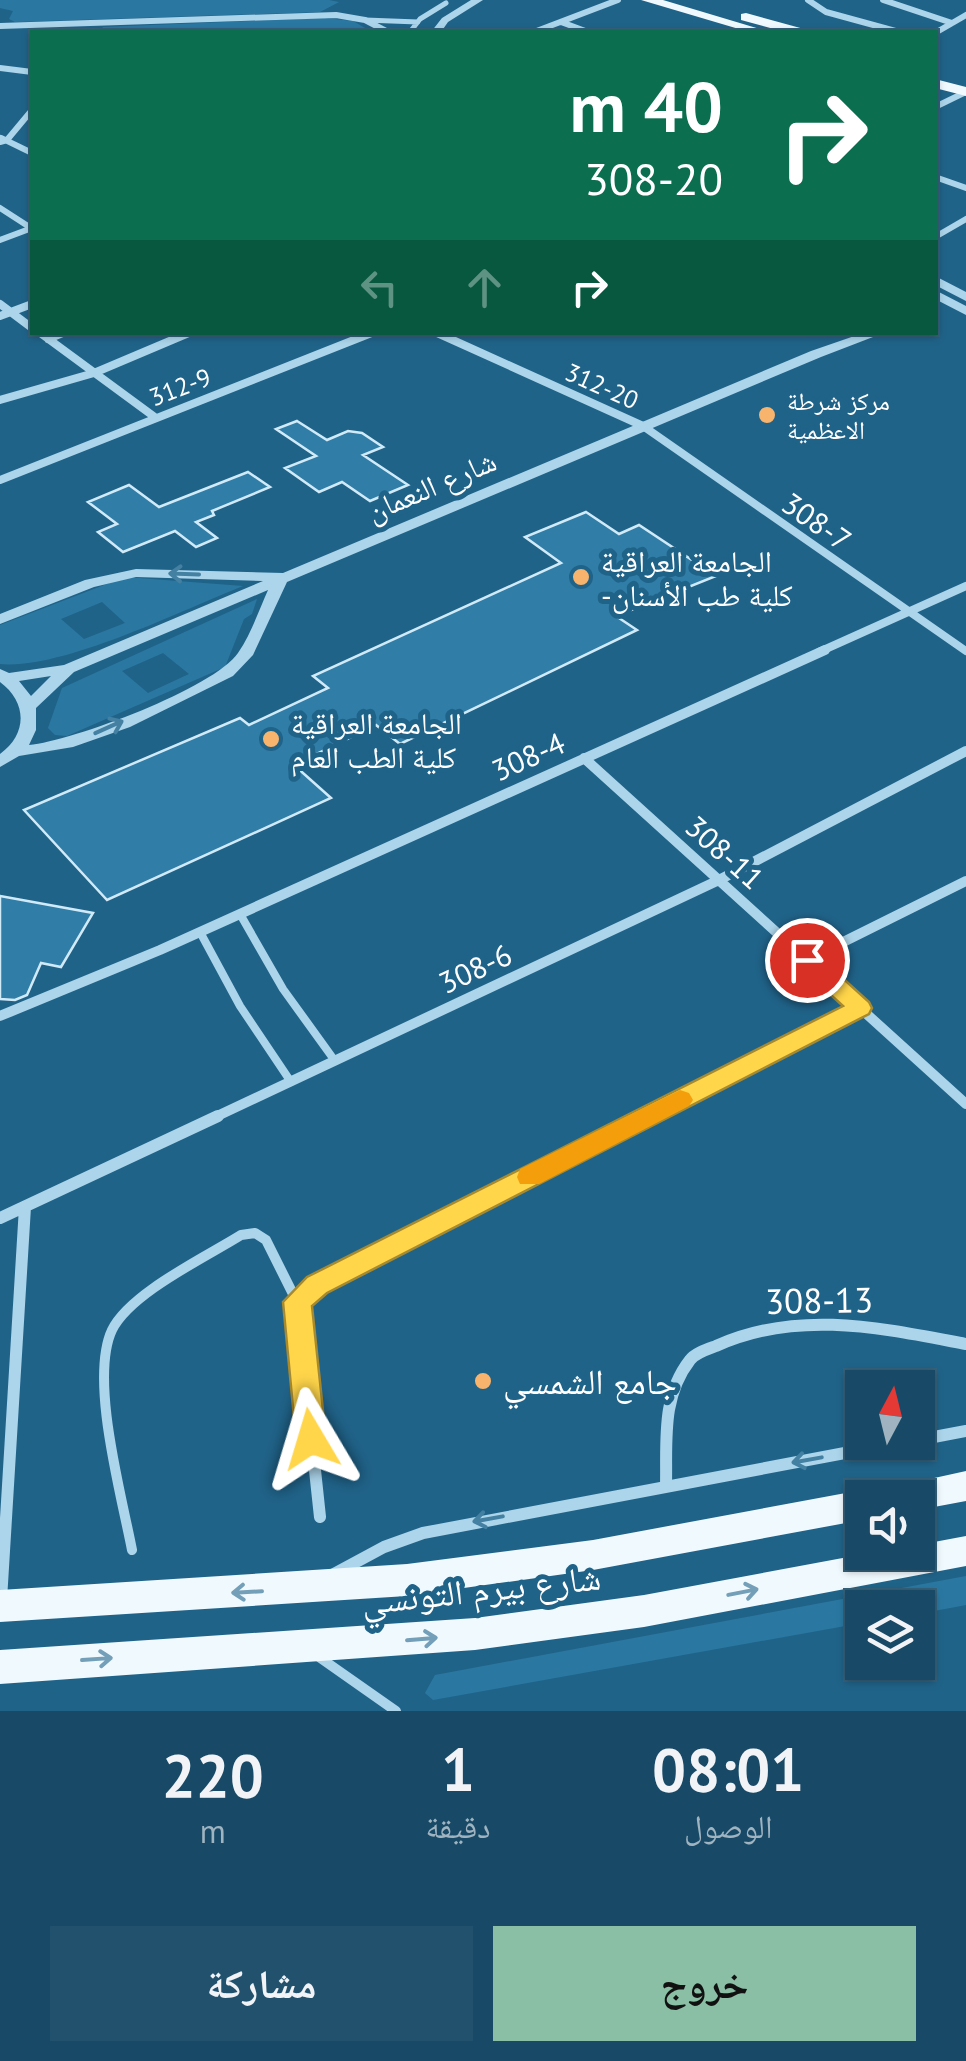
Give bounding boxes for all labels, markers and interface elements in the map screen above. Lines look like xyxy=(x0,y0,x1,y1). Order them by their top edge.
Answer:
text: 40 m xyxy=(570,61,723,151)
icon: right xyxy=(758,70,888,200)
text: 308-20 xyxy=(584,149,723,207)
icon: left xyxy=(352,260,407,315)
icon: ahead xyxy=(457,260,512,315)
icon: right xyxy=(562,260,617,315)
street label: 312-20 xyxy=(560,356,644,416)
street label: 312-9 xyxy=(145,361,215,413)
place label: مركز شرطة الاعظمية xyxy=(787,385,890,446)
marker: مركز شرطة الاعظمية xyxy=(756,404,778,426)
street label: شارع النعمان xyxy=(360,440,502,531)
street label: 308-7 xyxy=(775,483,859,559)
place label: الجامعة العراقية -كلية طب الأسنان xyxy=(601,541,793,614)
one-way arrow xyxy=(169,565,201,584)
marker: الجامعة العراقية -كلية طب الأسنان xyxy=(570,566,592,588)
place label: الجامعة العراقية كلية الطب العام xyxy=(291,703,462,777)
one-way arrow xyxy=(93,717,123,736)
street label: 308-4 xyxy=(485,723,571,789)
marker: الجامعة العراقية كلية الطب العام xyxy=(260,728,282,750)
street label: 308-11 xyxy=(678,807,772,897)
pin xyxy=(765,918,850,1003)
icon: arrive xyxy=(780,933,835,988)
street label: 308-6 xyxy=(432,934,518,1002)
street label: 308-13 xyxy=(765,1276,873,1324)
place label: جامع الشمسي xyxy=(503,1358,677,1410)
marker: جامع الشمسي xyxy=(472,1370,494,1392)
north arrow xyxy=(845,1370,935,1460)
map controls xyxy=(845,1370,935,1680)
position arrow xyxy=(259,1387,363,1491)
one-way arrow xyxy=(791,1451,824,1470)
button: sound xyxy=(845,1480,935,1570)
one-way arrow xyxy=(472,1510,504,1529)
street label: شارع بيرم التونسي xyxy=(359,1554,604,1630)
one-way arrow xyxy=(231,1582,263,1601)
one-way arrow xyxy=(726,1582,758,1601)
button: layers xyxy=(845,1590,935,1680)
one-way arrow xyxy=(405,1629,437,1648)
one-way arrow xyxy=(81,1650,113,1669)
text: 1 xyxy=(441,1730,475,1808)
text: 08:01 xyxy=(652,1730,804,1808)
text: 220 xyxy=(162,1736,264,1814)
text: دقيقة xyxy=(425,1805,490,1847)
text: الوصول xyxy=(684,1805,773,1847)
text: m xyxy=(200,1810,226,1852)
button: مشاركة xyxy=(50,1926,473,2041)
button: خروج xyxy=(493,1926,916,2041)

